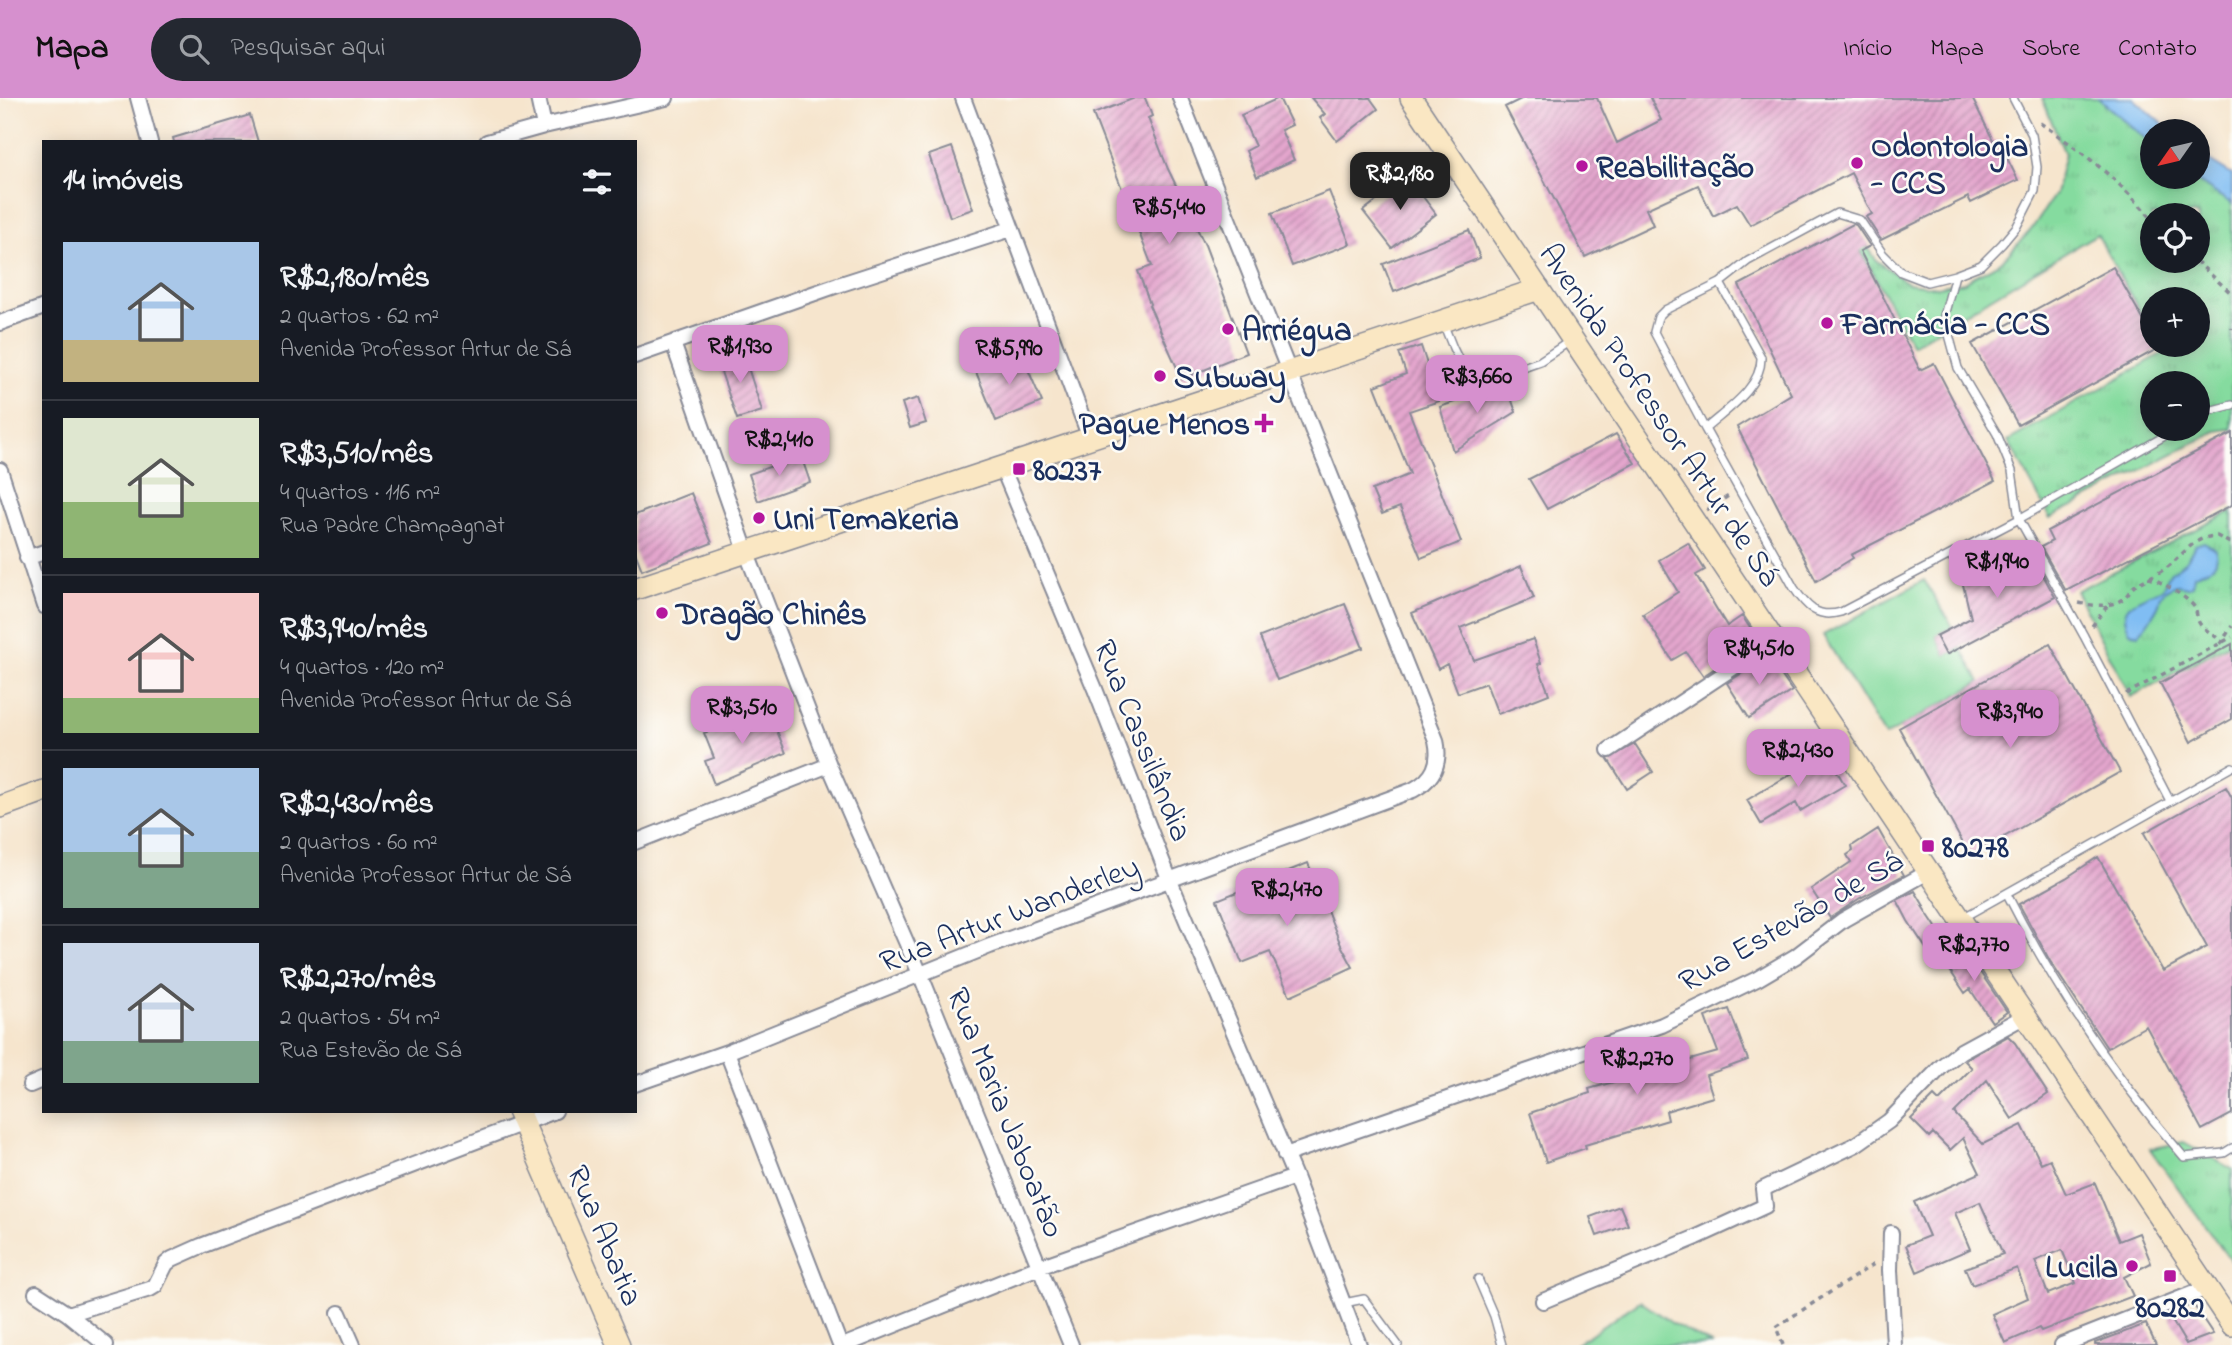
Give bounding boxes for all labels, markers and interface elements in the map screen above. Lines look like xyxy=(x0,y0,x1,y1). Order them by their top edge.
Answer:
search box xyxy=(151,18,641,81)
text: Mapa xyxy=(35,25,109,73)
icon: search xyxy=(175,30,213,68)
text: Pesquisar aqui xyxy=(231,30,385,68)
text: Início xyxy=(1843,32,1892,67)
text: Mapa xyxy=(1930,32,1984,67)
text: Sobre xyxy=(2022,32,2080,67)
text: Contato xyxy=(2118,32,2197,67)
north arrow xyxy=(2140,119,2210,189)
map controls xyxy=(2140,119,2210,441)
place label: Odontologia - CCS xyxy=(1870,125,2028,209)
place label: Reabilitação xyxy=(1596,146,1754,193)
pin: R$2,180 xyxy=(1335,152,1465,212)
marker: Odontologia - CCS xyxy=(1849,155,1865,171)
text: R$2,180 xyxy=(1366,158,1434,191)
marker: Reabilitação xyxy=(1574,158,1590,174)
text: 14 imóveis xyxy=(63,160,183,204)
icon: filters xyxy=(578,163,616,201)
pin: R$5,440 xyxy=(1104,186,1234,246)
text: R$5,440 xyxy=(1133,192,1205,225)
button: locate xyxy=(2140,203,2210,273)
street label: Avenida Professor Artur de Sá xyxy=(1525,235,1791,597)
text: R$2,180/mês xyxy=(280,257,430,301)
icon: home xyxy=(119,270,203,354)
button: + xyxy=(2140,287,2210,357)
text: 2 quartos · 62 m² xyxy=(280,301,439,334)
place label: Farmácia - CCS xyxy=(1839,303,2050,350)
place label: Arriégua xyxy=(1242,309,1352,357)
marker: Farmácia - CCS xyxy=(1819,315,1835,331)
marker: Arriégua xyxy=(1220,321,1236,337)
pin: R$1,930 xyxy=(675,326,805,385)
pin: R$5,990 xyxy=(944,328,1074,387)
text: R$1,930 xyxy=(708,331,772,364)
text: R$5,990 xyxy=(975,333,1043,366)
text: Avenida Professor Artur de Sá xyxy=(280,334,571,367)
place label: Subway xyxy=(1174,356,1286,404)
pin: R$3,660 xyxy=(1412,356,1542,415)
text: R$3,660 xyxy=(1442,361,1512,394)
marker: Subway xyxy=(1152,368,1168,384)
button: − xyxy=(2140,371,2210,441)
place label: Pague Menos xyxy=(1079,403,1250,451)
marker: Pague Menos xyxy=(1256,415,1272,431)
pin: R$2,410 xyxy=(714,418,844,478)
text: R$2,410 xyxy=(745,424,813,457)
text: R$3,510/mês xyxy=(280,433,433,477)
icon: home xyxy=(119,446,203,530)
place label: 80237 xyxy=(1033,449,1102,496)
marker: 80237 xyxy=(1011,461,1027,477)
text: 4 quartos · 116 m² xyxy=(280,477,440,510)
place label: Uni Temakeria xyxy=(773,498,959,545)
text: Rua Padre Champagnat xyxy=(280,510,505,543)
marker: Uni Temakeria xyxy=(751,510,767,526)
pin: R$1,940 xyxy=(1932,540,2062,600)
text: R$1,940 xyxy=(1965,546,2029,579)
place label: Dragão Chinês xyxy=(674,593,867,641)
marker: Dragão Chinês xyxy=(654,605,670,621)
text: R$3,940/mês xyxy=(280,608,428,652)
icon: home xyxy=(119,621,203,705)
pin: R$4,510 xyxy=(1694,628,1824,687)
street label: Rua Cassilândia xyxy=(1079,633,1203,849)
text: R$4,510 xyxy=(1724,633,1794,666)
text: 4 quartos · 120 m² xyxy=(280,652,444,685)
text: Avenida Professor Artur de Sá xyxy=(280,685,571,718)
pin: R$3,510 xyxy=(677,686,807,746)
pin: R$3,940 xyxy=(1945,690,2075,750)
text: R$3,510 xyxy=(707,692,777,725)
text: R$3,940 xyxy=(1977,696,2043,729)
pin: R$2,430 xyxy=(1733,730,1863,789)
text: R$2,430 xyxy=(1763,735,1833,768)
text: R$2,430/mês xyxy=(280,783,434,827)
icon: home xyxy=(119,796,203,880)
place label: 80278 xyxy=(1942,826,2009,873)
text: 2 quartos · 60 m² xyxy=(280,827,438,860)
marker: 80278 xyxy=(1920,838,1936,854)
street label: Rua Estevão de Sá xyxy=(1671,840,1913,1006)
street label: Rua Artur Wanderley xyxy=(873,845,1147,988)
text: Avenida Professor Artur de Sá xyxy=(280,860,571,893)
pin: R$2,470 xyxy=(1222,868,1352,928)
text: R$2,470 xyxy=(1252,874,1322,907)
pin: R$2,770 xyxy=(1909,924,2039,983)
text: R$2,770 xyxy=(1939,929,2009,962)
text: R$2,270/mês xyxy=(280,958,436,1002)
icon: home xyxy=(119,971,203,1055)
street label: Rua Maria Jaboatão xyxy=(932,981,1075,1246)
text: 2 quartos · 54 m² xyxy=(280,1002,440,1035)
text: Rua Estevão de Sá xyxy=(280,1035,461,1068)
pin: R$2,270 xyxy=(1572,1038,1702,1097)
text: R$2,270 xyxy=(1601,1043,1673,1076)
street label: Rua Abatia xyxy=(552,1159,653,1314)
place label: Lucila xyxy=(2045,1246,2118,1293)
marker: Lucila xyxy=(2124,1258,2140,1274)
marker: 80282 xyxy=(2162,1268,2178,1284)
place label: 80282 xyxy=(2135,1286,2205,1333)

